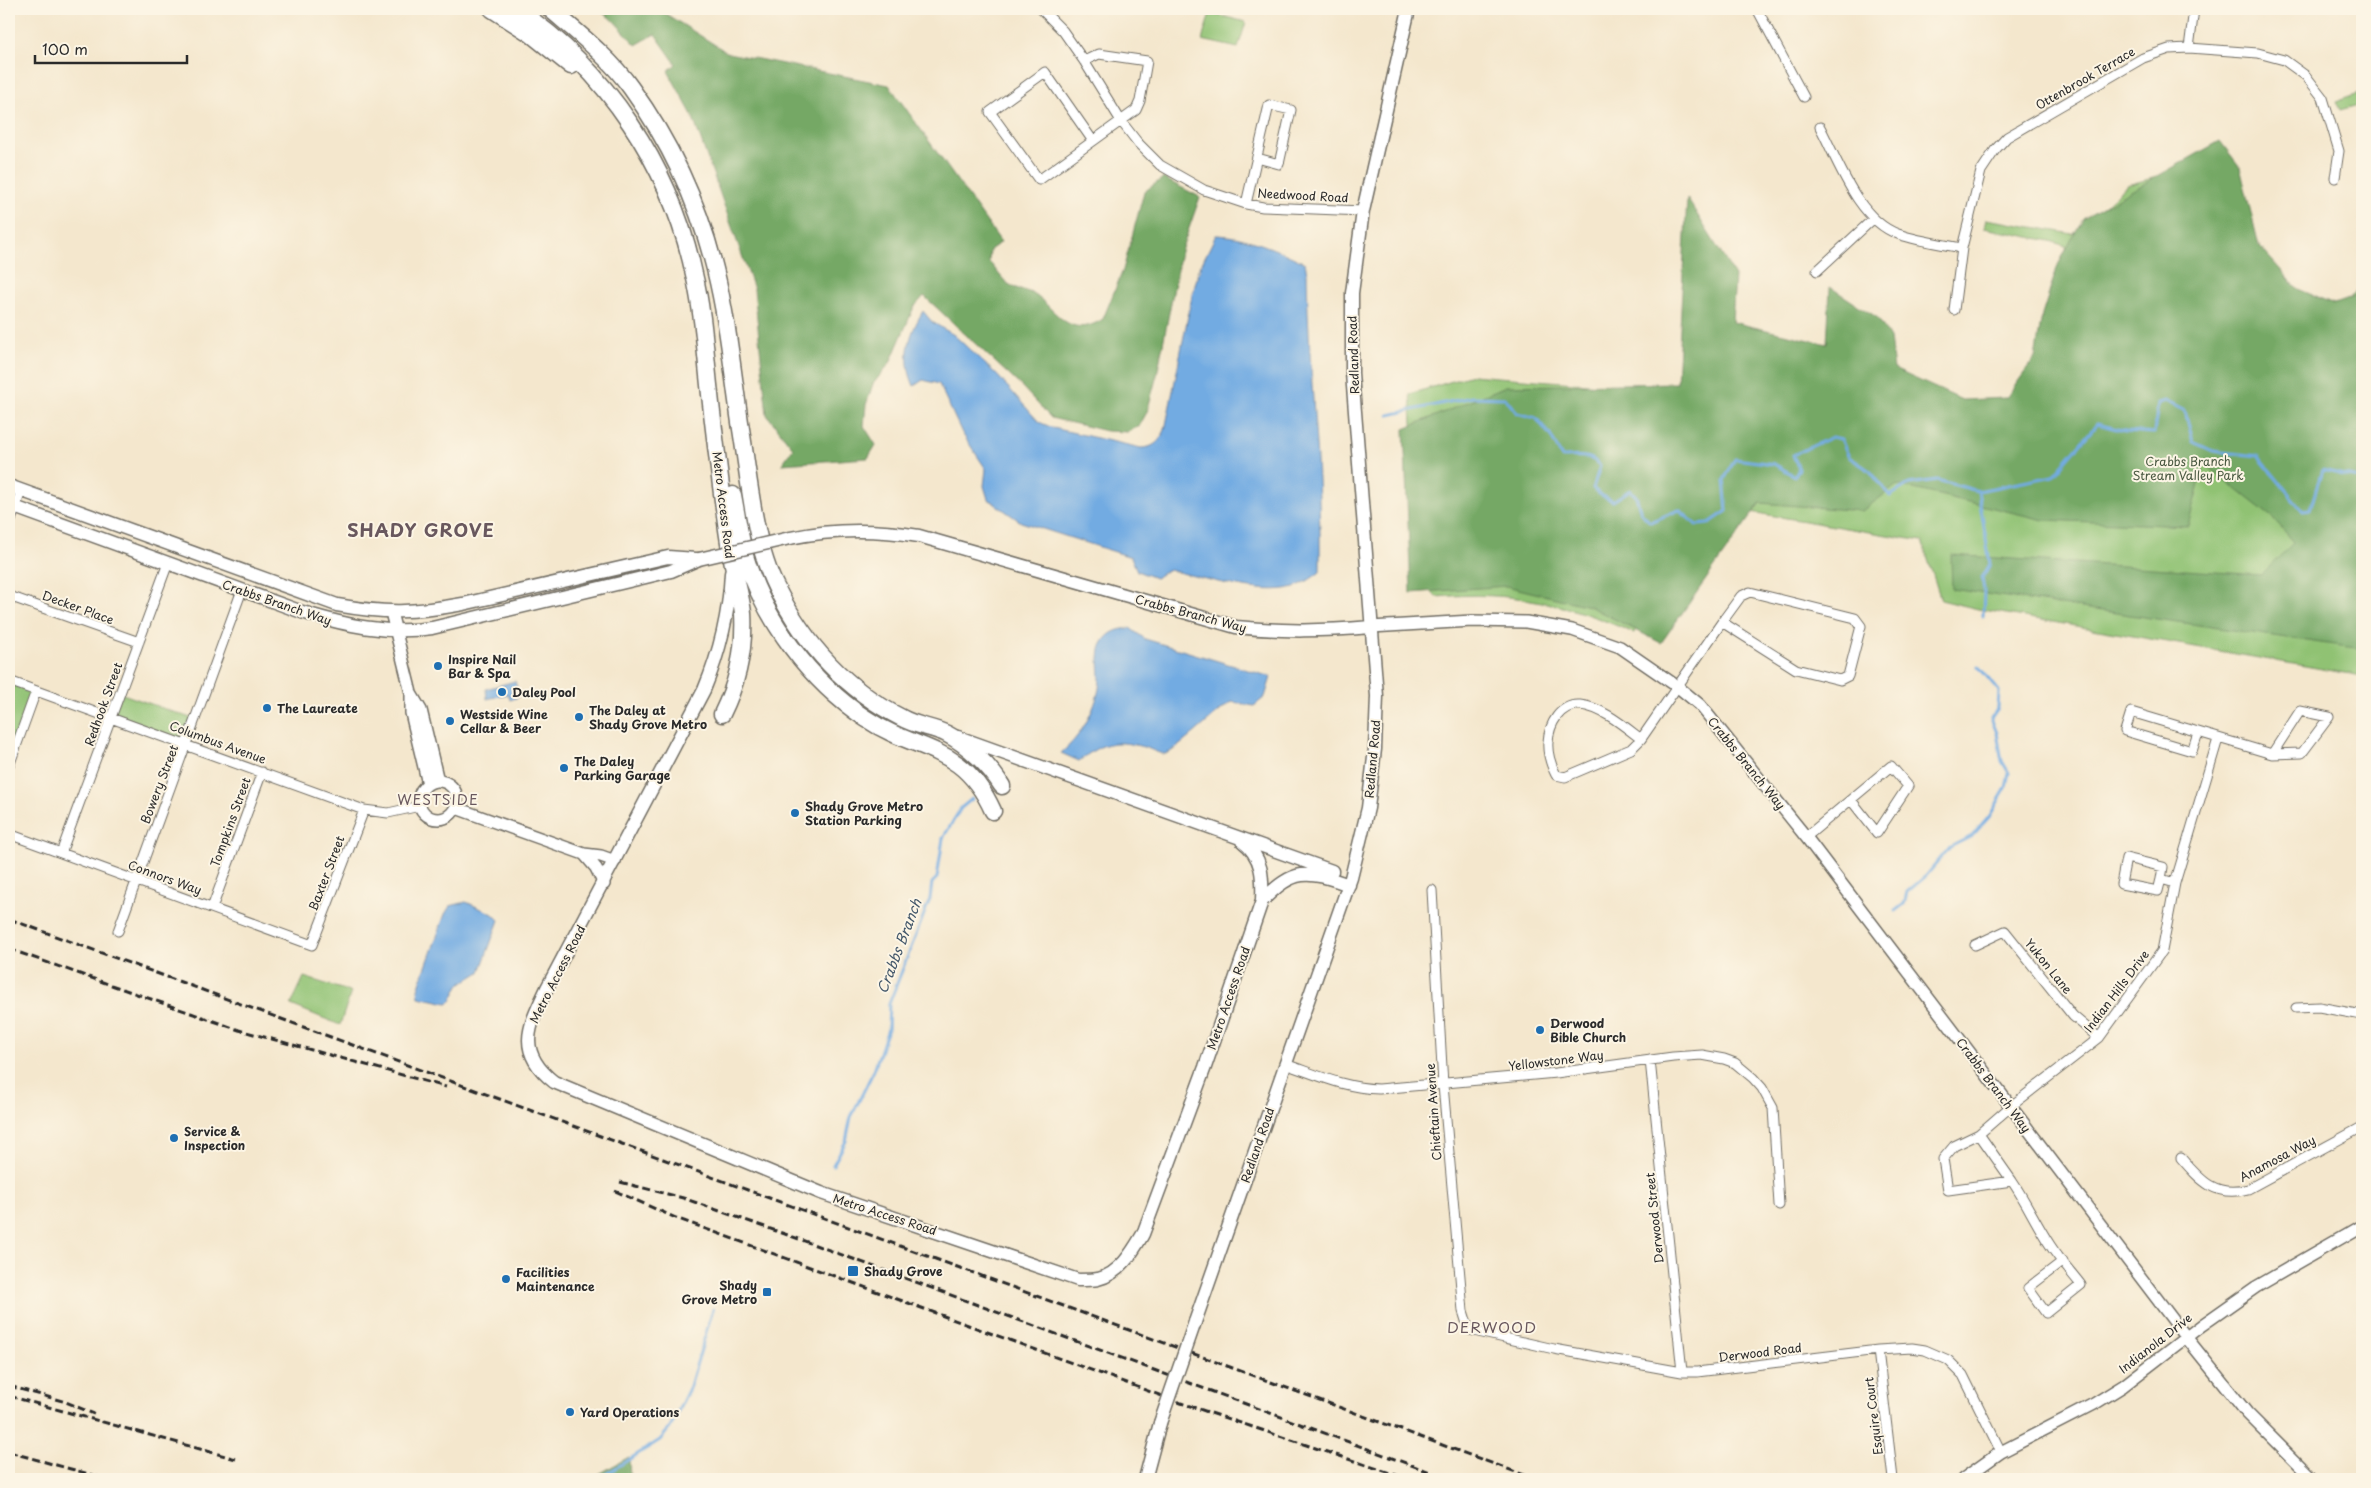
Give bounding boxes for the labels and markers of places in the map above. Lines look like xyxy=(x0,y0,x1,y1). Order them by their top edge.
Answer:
place label: Inspire Nail Bar & Spa xyxy=(448,650,516,682)
marker: Inspire Nail Bar & Spa xyxy=(432,660,444,672)
place label: Daley Pool xyxy=(512,683,576,701)
marker: Daley Pool xyxy=(496,686,508,698)
place label: The Laureate xyxy=(277,699,358,717)
place label: The Daley at Shady Grove Metro xyxy=(589,701,707,733)
marker: The Laureate xyxy=(261,702,273,714)
place label: Westside Wine Cellar & Beer xyxy=(460,705,548,737)
marker: The Daley at Shady Grove Metro xyxy=(573,711,585,723)
marker: Westside Wine Cellar & Beer xyxy=(444,715,456,727)
place label: The Daley Parking Garage xyxy=(574,752,671,784)
marker: The Daley Parking Garage xyxy=(558,762,570,774)
place label: Shady Grove Metro Station Parking xyxy=(805,797,923,829)
marker: Shady Grove Metro Station Parking xyxy=(789,807,801,819)
place label: Derwood Bible Church xyxy=(1550,1014,1626,1046)
marker: Derwood Bible Church xyxy=(1534,1024,1546,1036)
place label: Service & Inspection xyxy=(184,1122,245,1154)
marker: Service & Inspection xyxy=(168,1132,180,1144)
place label: Shady Grove xyxy=(864,1262,943,1280)
place label: Facilities Maintenance xyxy=(516,1263,595,1295)
marker: Shady Grove xyxy=(846,1264,860,1278)
marker: Facilities Maintenance xyxy=(500,1273,512,1285)
place label: Shady Grove Metro xyxy=(681,1276,757,1308)
marker: Shady Grove Metro xyxy=(761,1286,773,1298)
place label: Yard Operations xyxy=(580,1403,679,1421)
marker: Yard Operations xyxy=(564,1406,576,1418)

